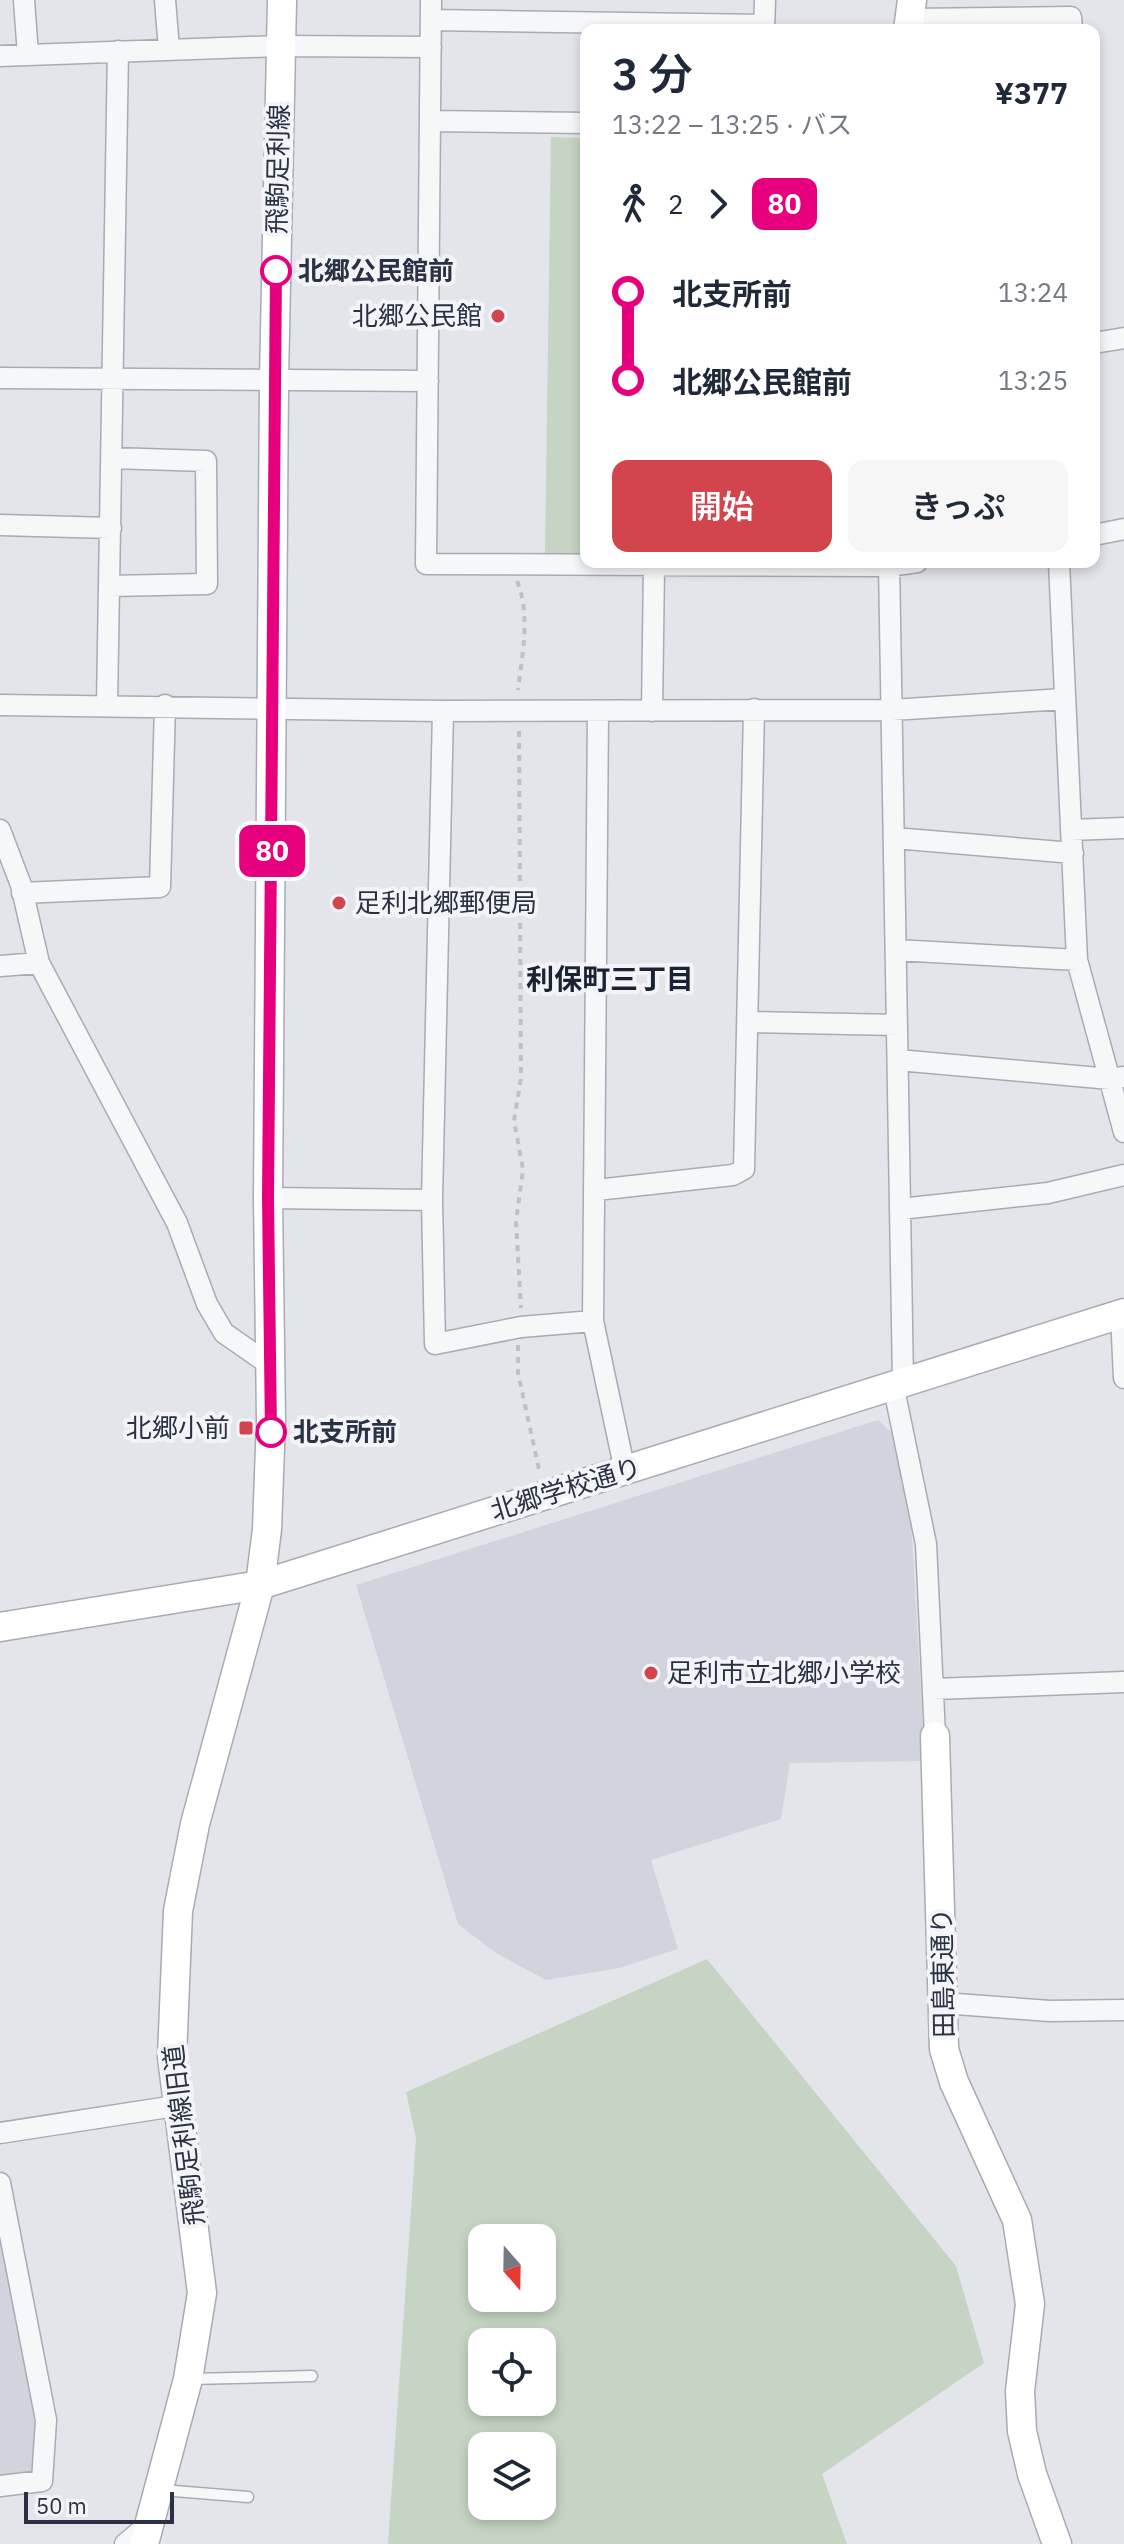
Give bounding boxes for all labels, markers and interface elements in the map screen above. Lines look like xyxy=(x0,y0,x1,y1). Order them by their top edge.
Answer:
text: 3 分 xyxy=(612,45,693,102)
text: ¥377 xyxy=(995,73,1068,112)
street label: 飛駒足利線 xyxy=(259,104,295,234)
text: 13:22 – 13:25 · バス xyxy=(612,107,852,141)
icon: walk xyxy=(612,182,656,226)
icon: forward xyxy=(696,182,740,226)
text: 80 xyxy=(768,185,801,222)
text: 2 xyxy=(668,187,684,221)
place label: 北郷公民館前 xyxy=(298,253,454,287)
marker: 北郷公民館前 xyxy=(261,256,291,286)
text: 北支所前 xyxy=(672,274,792,313)
text: 13:24 xyxy=(998,275,1068,309)
place label: 北郷公民館 xyxy=(352,298,482,332)
marker: 北郷公民館 xyxy=(489,307,507,325)
text: 北郷公民館前 xyxy=(672,362,852,401)
text: 13:25 xyxy=(998,363,1068,397)
button: 開始 xyxy=(612,460,832,552)
button: きっぷ xyxy=(848,460,1068,552)
line badge: 80 xyxy=(236,825,308,877)
text: 80 xyxy=(255,832,289,869)
place label: 足利北郷郵便局 xyxy=(355,885,537,919)
marker: 足利北郷郵便局 xyxy=(330,894,348,912)
district label: 利保町三丁目 xyxy=(526,960,694,997)
place label: 北郷小前 xyxy=(126,1410,230,1444)
place label: 北支所前 xyxy=(293,1414,397,1448)
marker: 北支所前 xyxy=(256,1417,286,1447)
marker: 北郷小前 xyxy=(237,1419,255,1437)
street label: 北郷学校通り xyxy=(486,1449,645,1527)
place label: 足利市立北郷小学校 xyxy=(667,1655,901,1689)
marker: 足利市立北郷小学校 xyxy=(642,1664,660,1682)
street label: 田島東通り xyxy=(924,1908,960,2038)
street label: 飛駒足利線旧道 xyxy=(155,2043,211,2228)
north arrow xyxy=(468,2224,556,2312)
map controls xyxy=(468,2224,556,2520)
button: locate xyxy=(468,2328,556,2416)
button: layers xyxy=(468,2432,556,2520)
scale bar xyxy=(24,2488,174,2524)
text: 50 m xyxy=(36,2491,87,2520)

